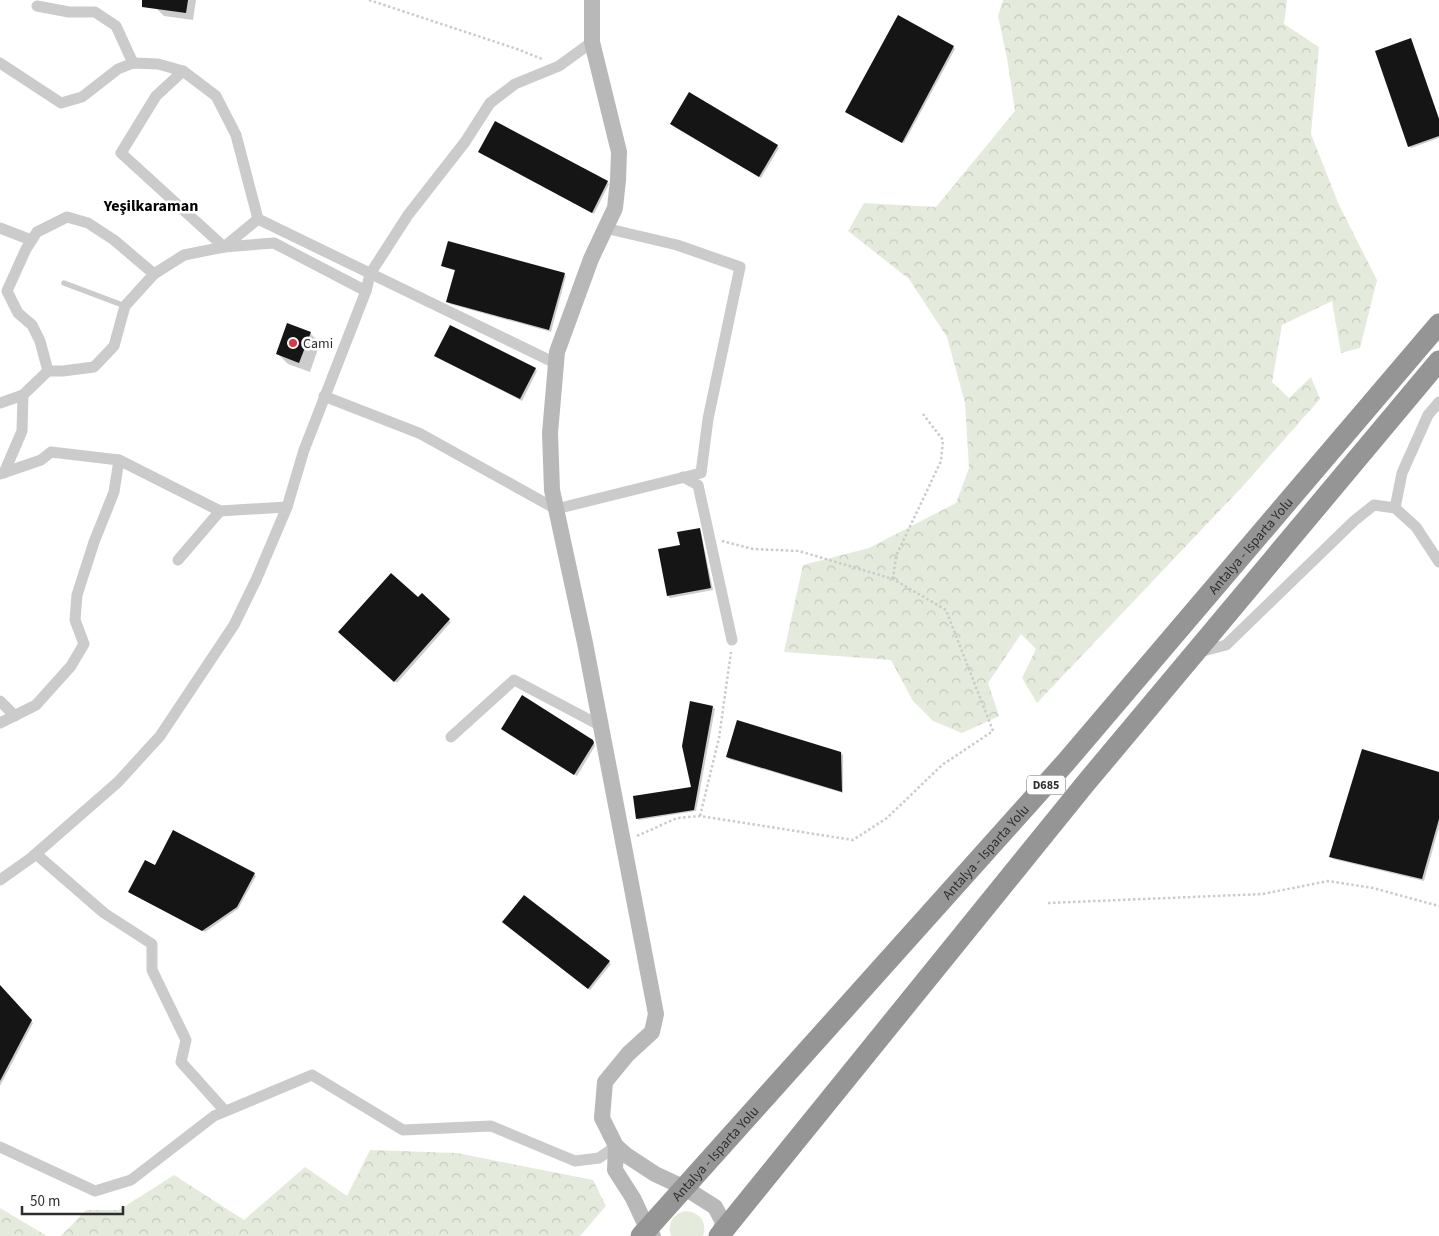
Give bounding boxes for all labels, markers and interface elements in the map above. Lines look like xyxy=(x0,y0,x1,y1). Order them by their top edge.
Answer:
district label: Yeşilkaraman xyxy=(103,195,198,217)
place label: Cami xyxy=(303,334,333,354)
marker: Cami xyxy=(287,337,299,349)
street label: Antalya - Isparta Yolu xyxy=(1204,493,1298,599)
road number: D685 xyxy=(1027,776,1065,794)
street label: Antalya - Isparta Yolu xyxy=(938,800,1034,905)
street label: Antalya - Isparta Yolu xyxy=(668,1102,764,1206)
scale bar xyxy=(22,1184,124,1216)
text: 50 m xyxy=(30,1191,60,1212)

